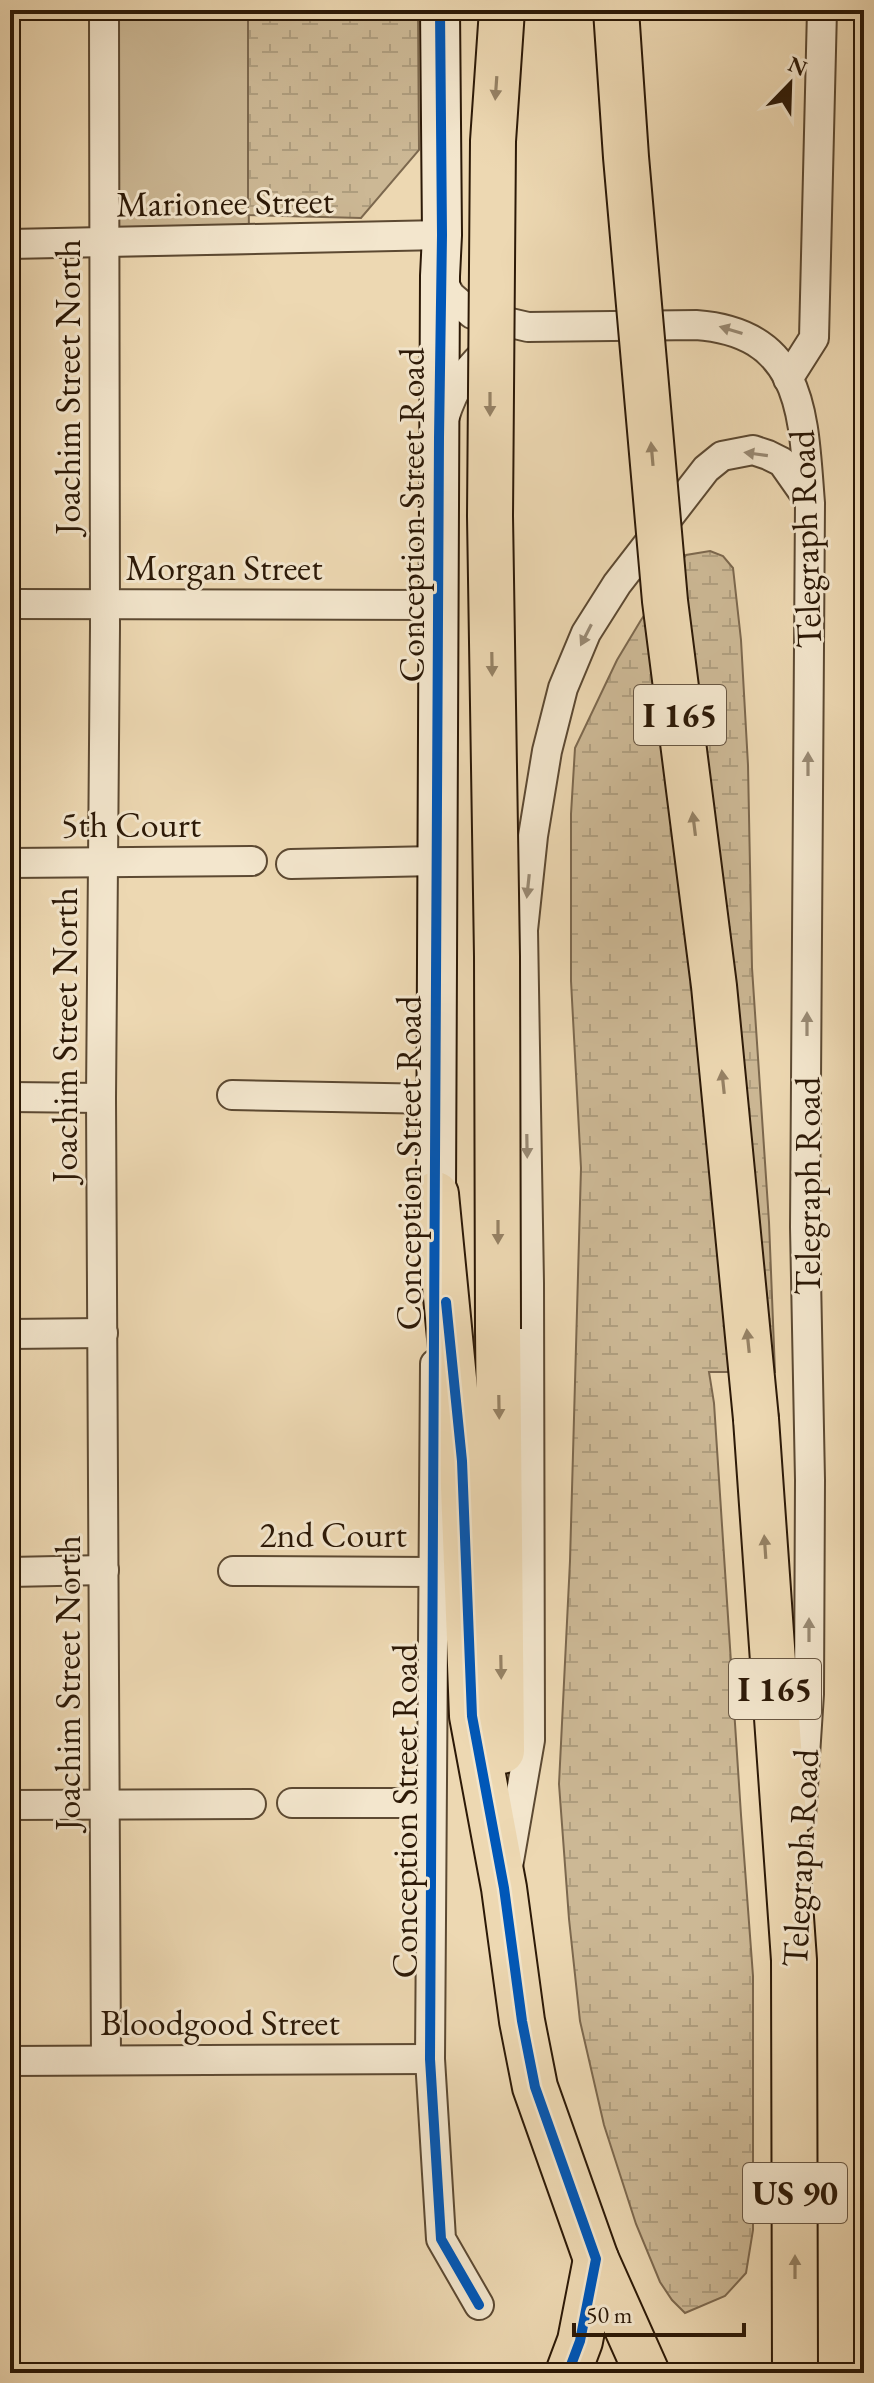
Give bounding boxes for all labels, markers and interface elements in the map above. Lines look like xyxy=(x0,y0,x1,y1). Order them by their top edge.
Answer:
north arrow xyxy=(750,44,830,124)
text: N xyxy=(784,49,812,83)
one-way arrow xyxy=(489,76,502,101)
street label: Marionee Street xyxy=(116,177,335,227)
street label: Joachim Street North xyxy=(44,239,91,538)
one-way arrow xyxy=(719,323,743,336)
street label: Conception Street Road xyxy=(388,347,435,682)
one-way arrow xyxy=(484,392,497,417)
street label: Telegraph Road xyxy=(778,428,832,649)
one-way arrow xyxy=(646,441,659,466)
one-way arrow xyxy=(743,447,768,460)
street label: Morgan Street xyxy=(126,544,323,591)
one-way arrow xyxy=(580,623,593,646)
one-way arrow xyxy=(486,652,498,677)
road number: I 165 xyxy=(634,685,726,745)
one-way arrow xyxy=(802,751,814,776)
street label: 5th Court xyxy=(61,801,202,848)
one-way arrow xyxy=(687,811,700,836)
one-way arrow xyxy=(521,874,534,899)
street label: Joachim Street North xyxy=(41,887,88,1186)
street label: Conception Street Road xyxy=(385,995,432,1330)
one-way arrow xyxy=(801,1011,813,1036)
one-way arrow xyxy=(717,1069,730,1094)
street label: Telegraph Road xyxy=(784,1076,831,1295)
one-way arrow xyxy=(520,1134,533,1159)
one-way arrow xyxy=(492,1220,504,1245)
one-way arrow xyxy=(741,1328,754,1353)
one-way arrow xyxy=(492,1395,505,1420)
street label: 2nd Court xyxy=(259,1511,407,1558)
one-way arrow xyxy=(758,1534,771,1559)
street label: Joachim Street North xyxy=(44,1535,91,1834)
one-way arrow xyxy=(803,1617,815,1642)
street label: Conception Street Road xyxy=(381,1643,428,1978)
one-way arrow xyxy=(495,1655,508,1680)
road number: I 165 xyxy=(729,1659,821,1719)
street label: Telegraph Road xyxy=(771,1747,829,1968)
street label: Bloodgood Street xyxy=(100,1999,340,2046)
road number: US 90 xyxy=(743,2163,847,2223)
one-way arrow xyxy=(789,2254,801,2279)
scale bar xyxy=(574,2287,744,2337)
text: 50 m xyxy=(586,2299,633,2330)

